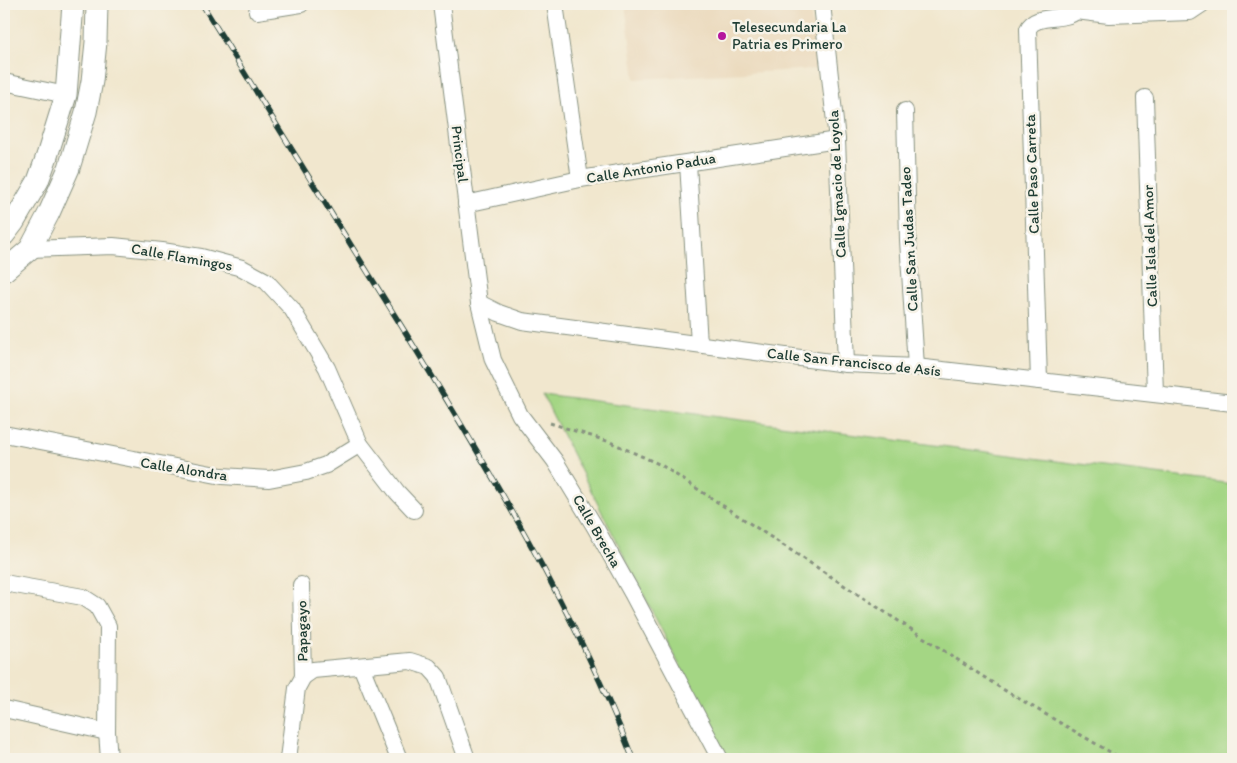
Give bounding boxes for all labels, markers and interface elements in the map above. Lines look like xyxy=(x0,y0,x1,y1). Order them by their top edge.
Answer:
place label: Telesecundaria La Patria es Primero xyxy=(732,18,847,53)
marker: Telesecundaria La Patria es Primero xyxy=(716,30,728,42)
street label: Calle Ignacio de Loyola xyxy=(824,109,850,259)
street label: Calle Paso Carreta xyxy=(1021,114,1043,234)
street label: Principal xyxy=(448,125,473,184)
street label: Calle Antonio Padua xyxy=(585,149,718,187)
street label: Calle San Judas Tadeo xyxy=(896,166,922,312)
street label: Calle Isla del Amor xyxy=(1139,184,1161,308)
street label: Calle Flamingos xyxy=(130,239,234,275)
street label: Calle San Francisco de Asís xyxy=(766,344,942,380)
street label: Calle Alondra xyxy=(139,453,229,485)
street label: Calle Brecha xyxy=(569,491,625,571)
street label: Papagayo xyxy=(292,600,312,662)

